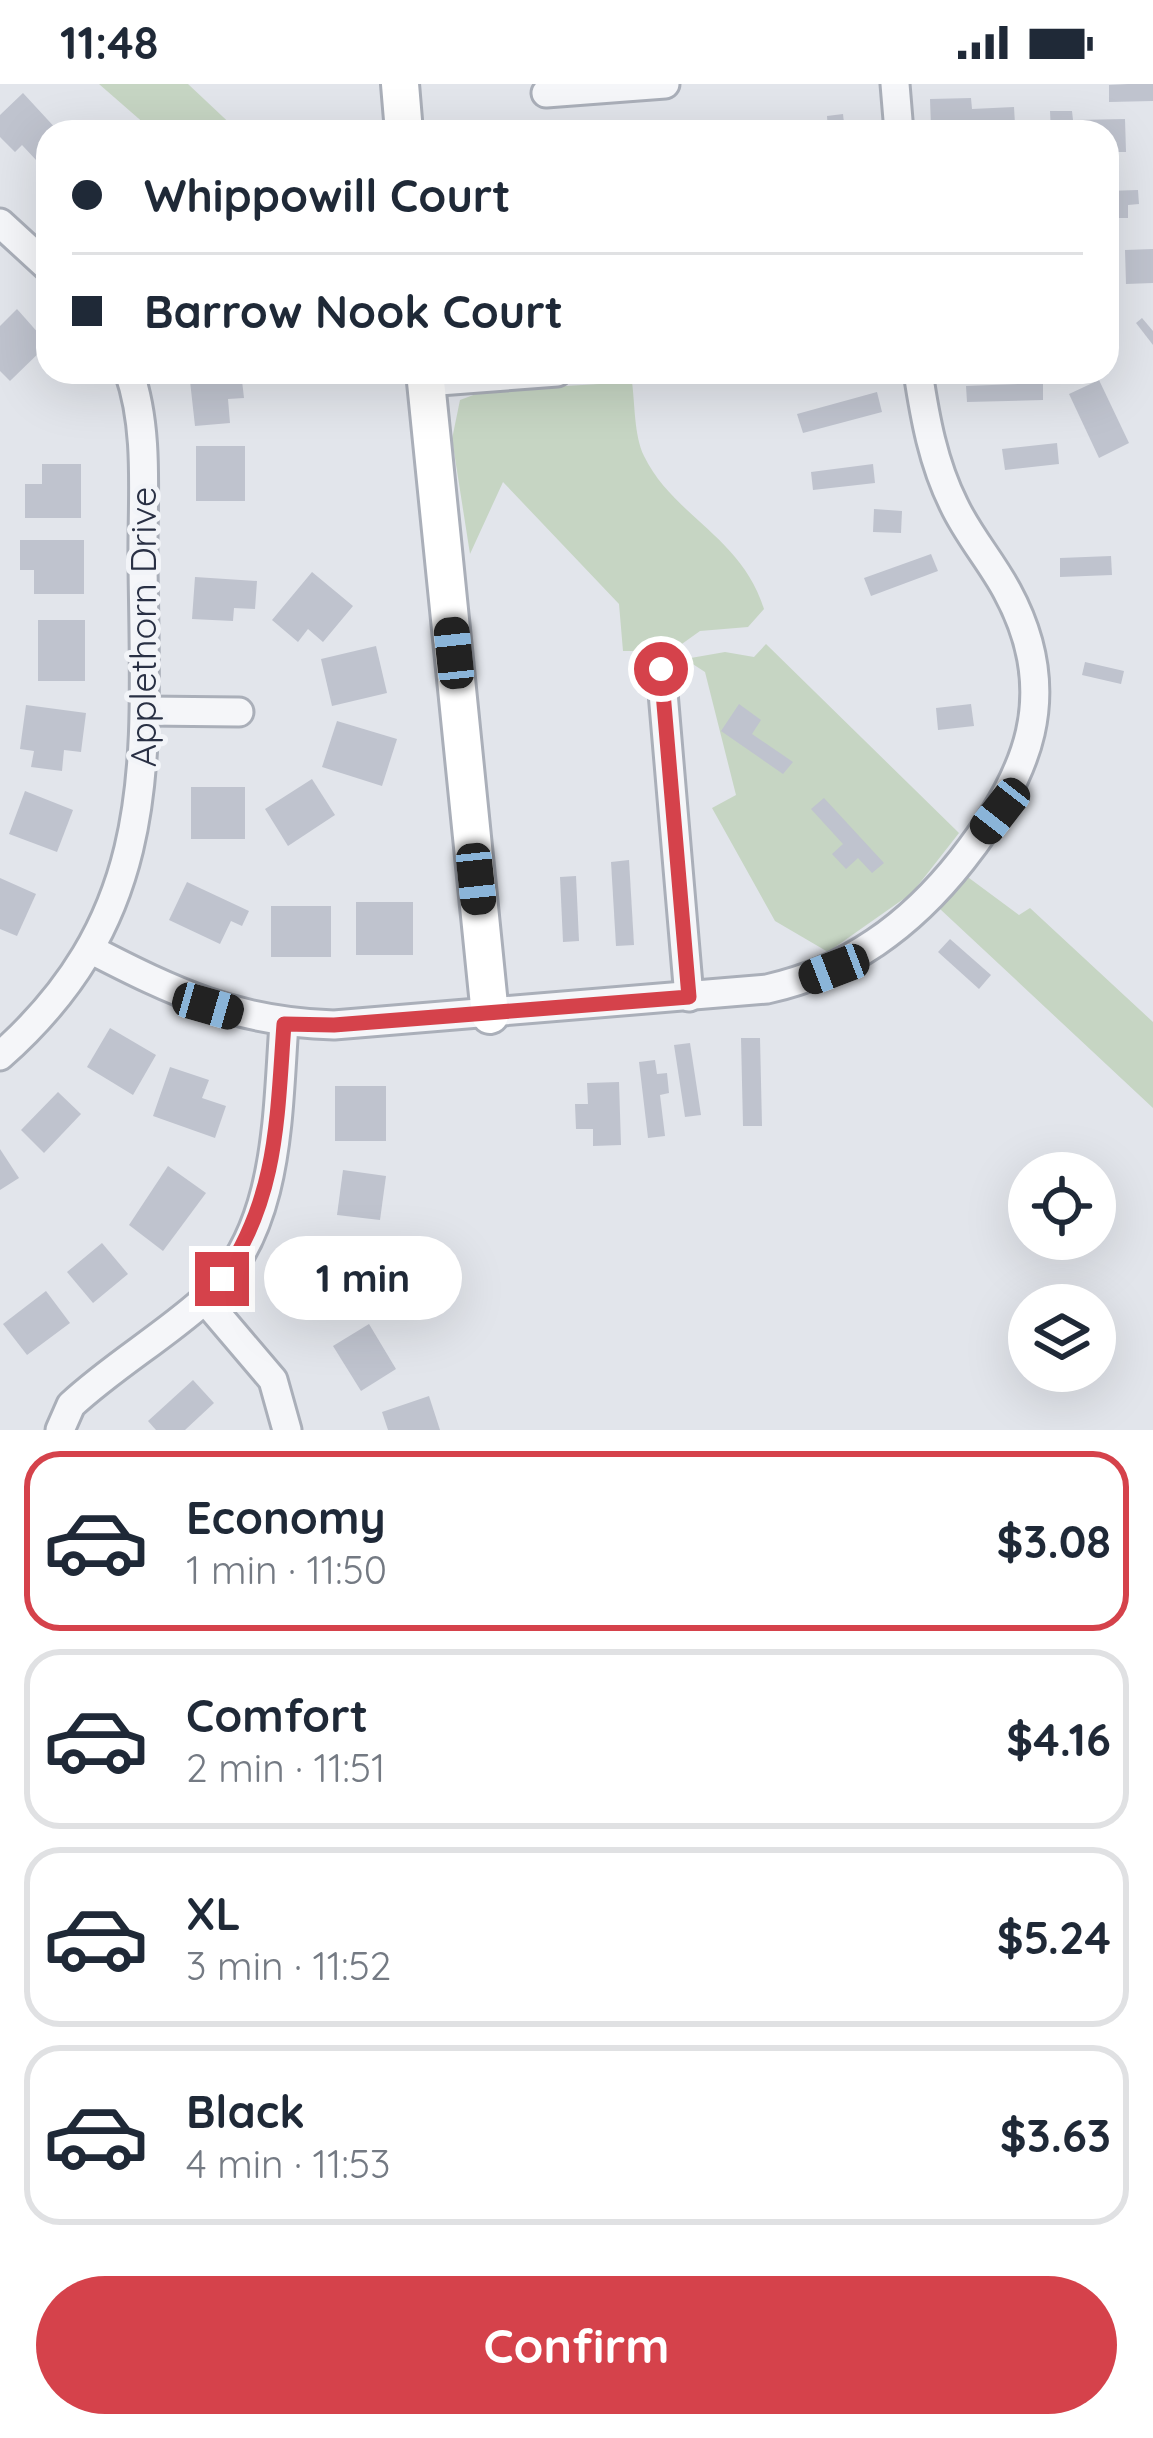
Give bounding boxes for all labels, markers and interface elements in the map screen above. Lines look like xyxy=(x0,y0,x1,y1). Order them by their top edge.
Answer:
text: 11:48 xyxy=(60,14,158,70)
text: Whippowill Court xyxy=(144,167,511,223)
text: Barrow Nook Court xyxy=(144,283,563,339)
street label: Applethorn Drive xyxy=(120,487,165,767)
car xyxy=(432,615,476,691)
route start xyxy=(634,642,688,696)
car xyxy=(964,772,1036,850)
car xyxy=(454,841,498,917)
car xyxy=(794,939,874,999)
car xyxy=(168,979,248,1033)
map controls xyxy=(1008,1152,1116,1392)
button: locate xyxy=(1008,1152,1116,1260)
callout: 1 min xyxy=(264,1237,462,1321)
route end xyxy=(195,1252,249,1306)
text: 1 min xyxy=(316,1253,410,1302)
button: layers xyxy=(1008,1284,1116,1392)
icon: car xyxy=(42,1487,150,1595)
text: Economy xyxy=(186,1489,386,1545)
text: $3.08 xyxy=(996,1513,1111,1569)
text: 1 min · 11:50 xyxy=(186,1545,387,1594)
icon: car xyxy=(42,1685,150,1793)
text: Comfort xyxy=(186,1687,368,1743)
text: $4.16 xyxy=(1006,1711,1111,1767)
text: 2 min · 11:51 xyxy=(186,1743,385,1792)
icon: car xyxy=(42,1883,150,1991)
text: XL xyxy=(186,1885,241,1941)
text: $5.24 xyxy=(997,1909,1111,1965)
text: 3 min · 11:52 xyxy=(186,1941,391,1990)
icon: car xyxy=(42,2081,150,2189)
text: Black xyxy=(186,2083,305,2139)
text: $3.63 xyxy=(1000,2107,1111,2163)
text: 4 min · 11:53 xyxy=(186,2139,390,2188)
button: Confirm xyxy=(36,2276,1117,2414)

